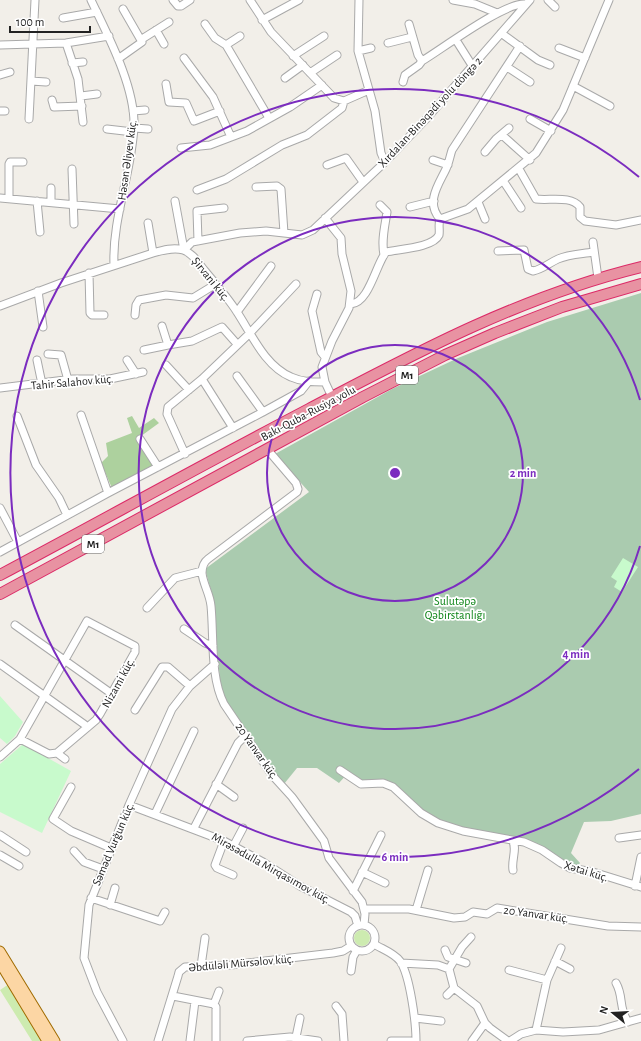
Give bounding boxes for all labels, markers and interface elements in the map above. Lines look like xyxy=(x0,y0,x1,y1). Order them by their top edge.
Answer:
scale bar xyxy=(10,8,90,34)
text: 100 m xyxy=(16,16,44,28)
street label: Xırdalan-Binəqədi yolu döngə 2 xyxy=(376,54,485,170)
street label: Həsən Əliyev küç. xyxy=(115,119,140,201)
street label: Şirvani küç. xyxy=(190,255,232,303)
road number: M1 xyxy=(396,366,418,384)
street label: Tahir Salahov küç. xyxy=(30,372,114,392)
street label: Bakı-Quba-Rusiya yolu xyxy=(259,383,358,444)
centre of rings xyxy=(388,466,402,480)
text: 2 min xyxy=(510,467,536,479)
road number: M1 xyxy=(82,535,104,553)
park label: Sulutəpə Qəbirstanlığı xyxy=(425,595,485,622)
text: 4 min xyxy=(562,648,590,660)
street label: Nizami küç. xyxy=(100,656,136,710)
street label: 20 Yanvar küç. xyxy=(233,721,281,781)
street label: Səməd Vurğun küç. xyxy=(90,801,136,887)
street label: Mirəsədulla Mirqasımov küç. xyxy=(210,830,332,906)
text: 6 min xyxy=(382,851,408,863)
street label: Xətai küç. xyxy=(563,859,609,883)
street label: 20 Yanvar küç. xyxy=(503,904,569,924)
street label: Əbdüləli Mürsəlov küç. xyxy=(188,952,294,974)
north arrow xyxy=(593,993,633,1033)
text: N xyxy=(598,1005,610,1015)

